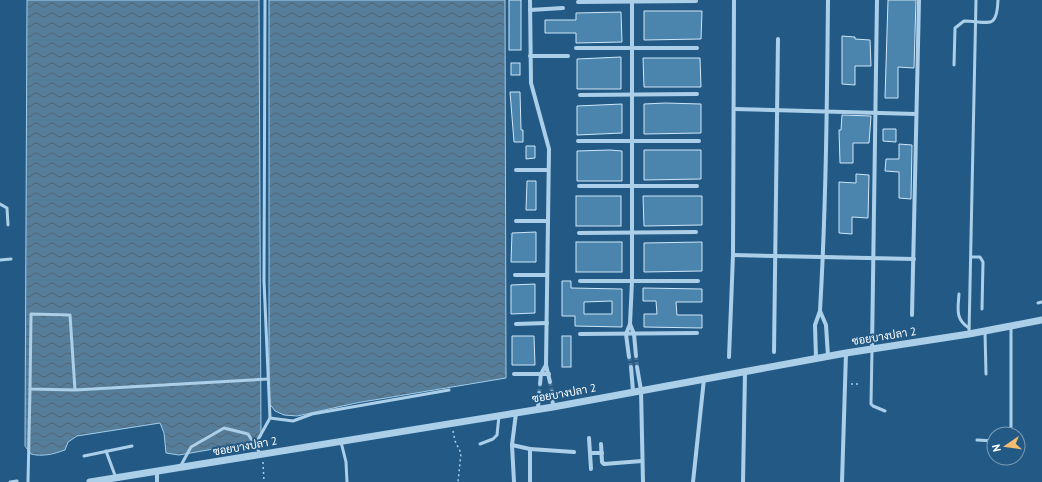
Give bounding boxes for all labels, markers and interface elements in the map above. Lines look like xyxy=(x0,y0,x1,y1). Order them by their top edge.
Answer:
street label: ซอยบางปลา 2 xyxy=(851,324,917,348)
street label: ซอยบางปลา 2 xyxy=(531,380,597,406)
north arrow xyxy=(986,426,1026,466)
street label: ซอยบางปลา 2 xyxy=(212,433,278,459)
text: N xyxy=(989,443,1004,453)

